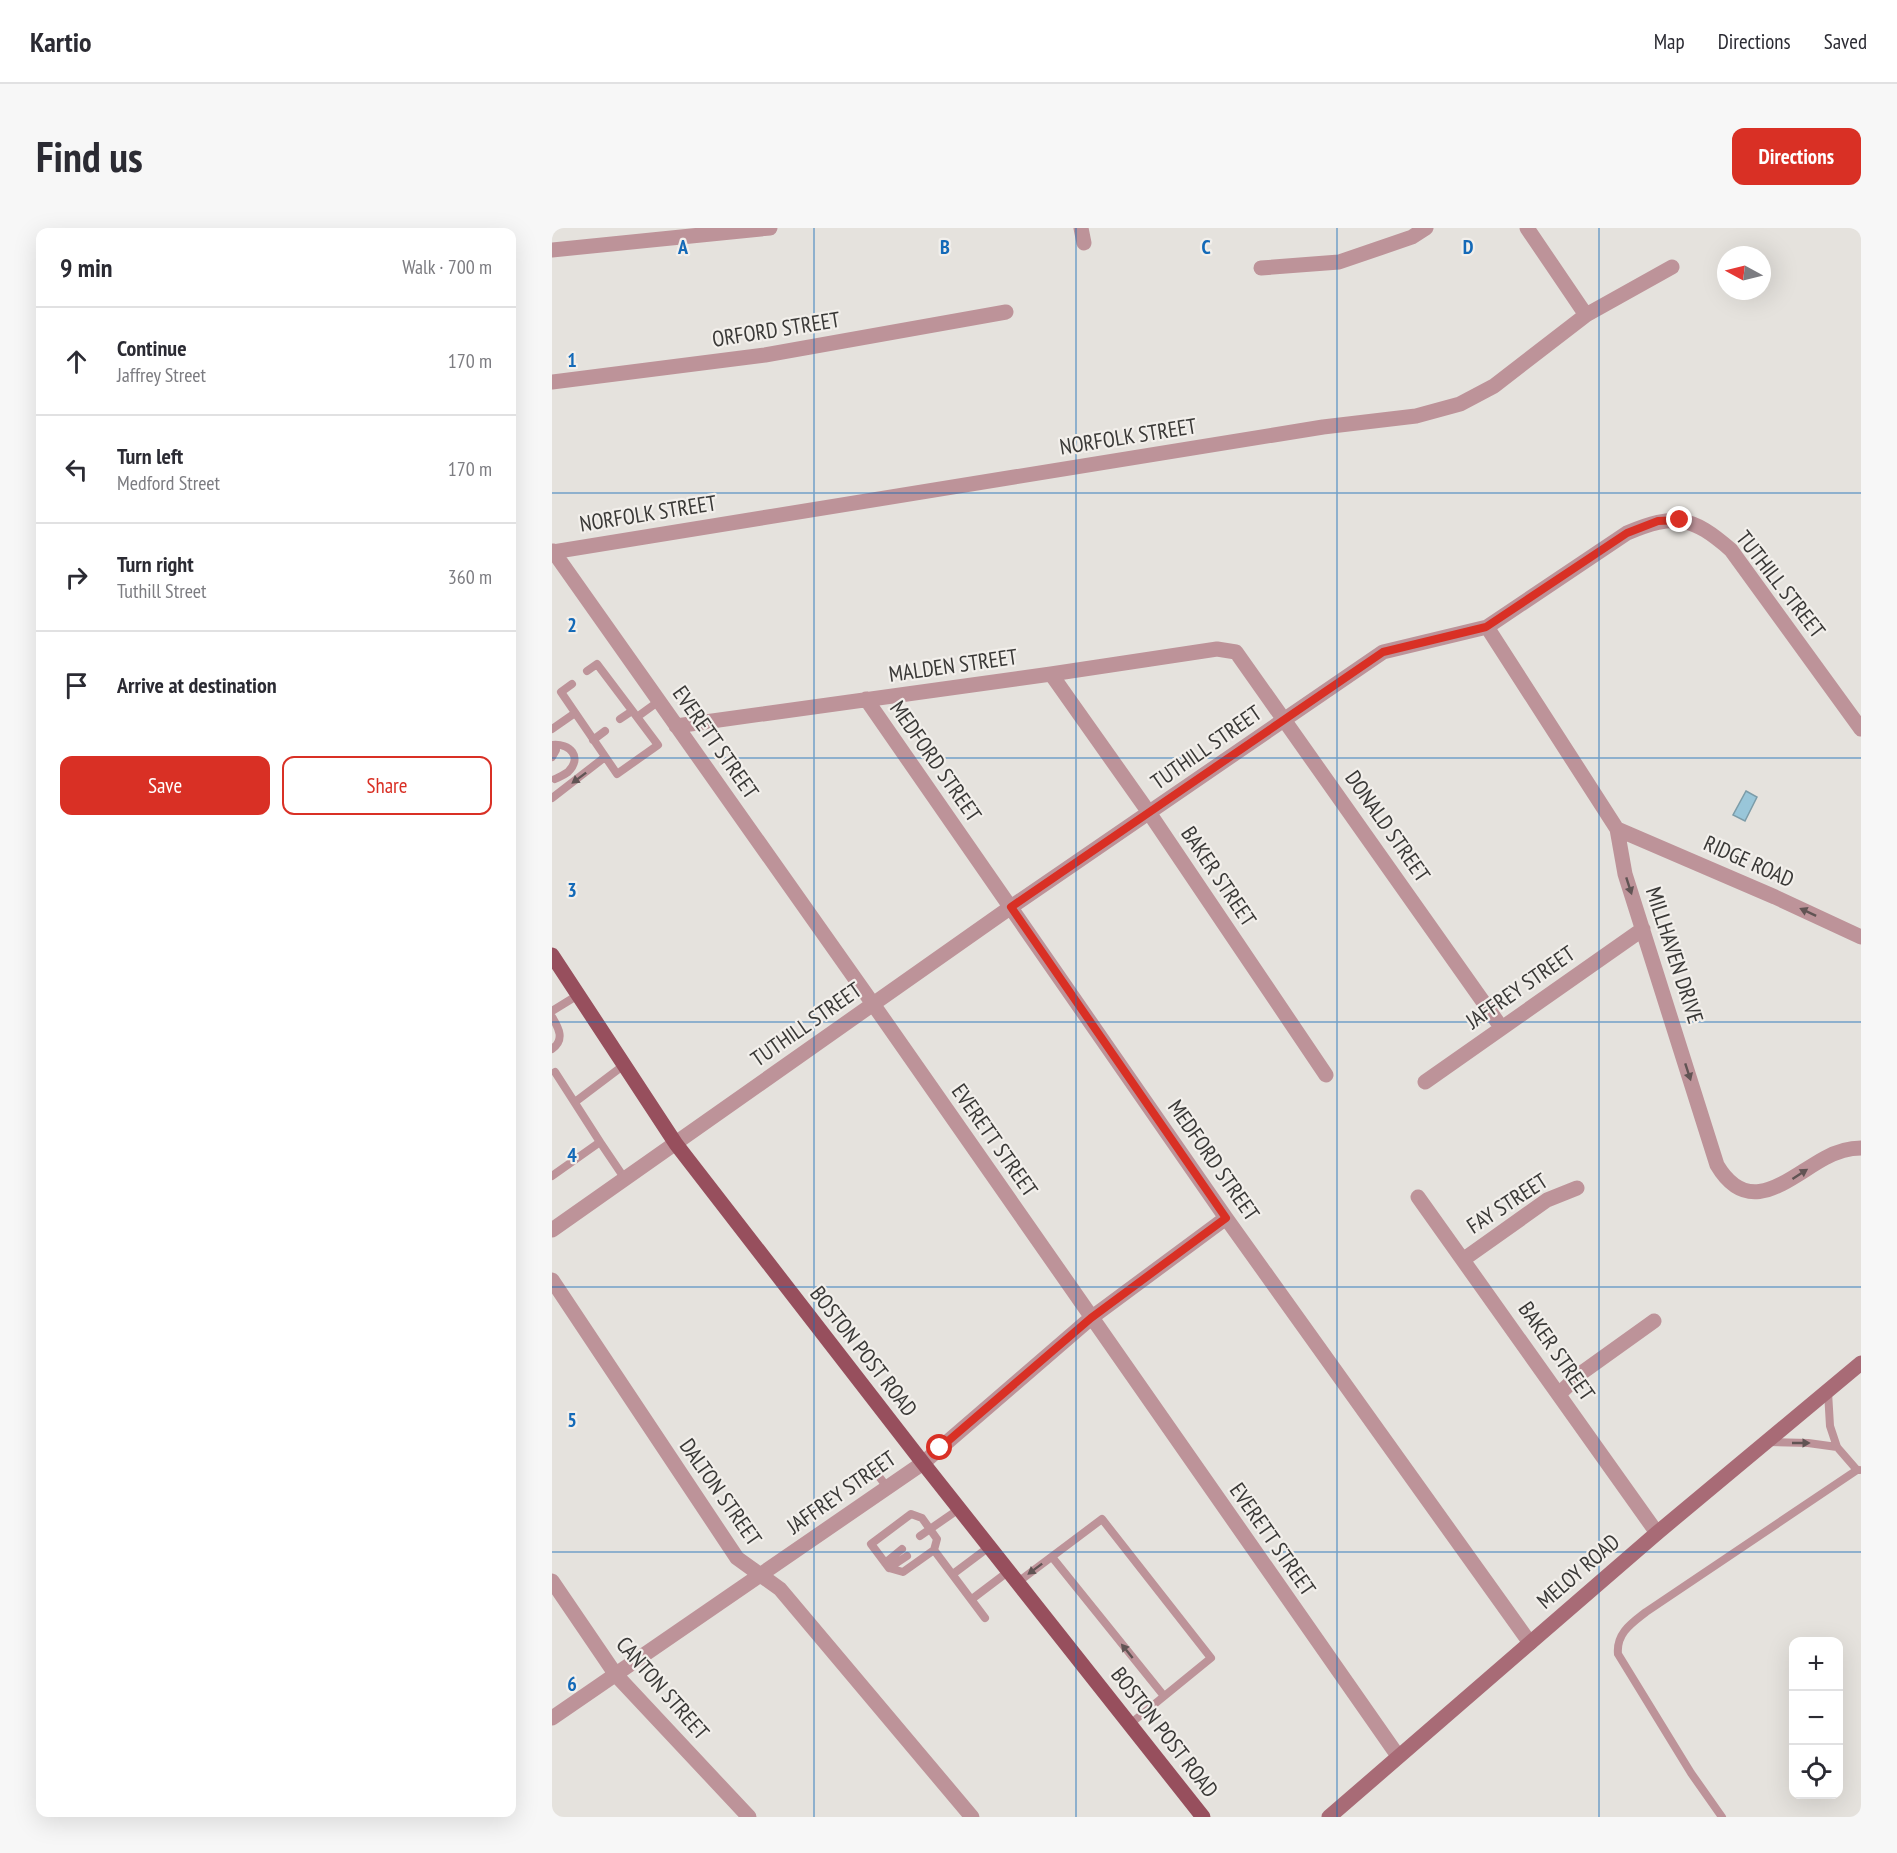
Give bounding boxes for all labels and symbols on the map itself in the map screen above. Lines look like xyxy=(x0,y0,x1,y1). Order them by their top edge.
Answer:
text: A xyxy=(677,234,689,260)
text: B xyxy=(940,234,950,260)
text: C xyxy=(1201,234,1211,260)
text: D xyxy=(1463,234,1474,260)
north arrow xyxy=(1717,246,1771,300)
street label: ORFORD STREET xyxy=(710,305,842,353)
text: 1 xyxy=(567,347,577,373)
street label: NORFOLK STREET xyxy=(1058,411,1199,461)
street label: NORFOLK STREET xyxy=(578,488,719,538)
route end xyxy=(1666,506,1692,532)
street label: TUTHILL STREET xyxy=(1730,525,1832,643)
text: 2 xyxy=(567,612,577,638)
street label: MALDEN STREET xyxy=(887,642,1019,688)
street label: EVERETT STREET xyxy=(667,680,765,804)
street label: MEDFORD STREET xyxy=(884,695,988,827)
street label: TUTHILL STREET xyxy=(1145,699,1267,795)
street label: DONALD STREET xyxy=(1339,765,1437,887)
one-way arrow xyxy=(571,772,587,784)
street label: BAKER STREET xyxy=(1175,821,1263,932)
street label: RIDGE ROAD xyxy=(1700,829,1798,893)
text: 3 xyxy=(567,877,577,903)
one-way arrow xyxy=(1625,877,1634,895)
street label: MILLHAVEN DRIVE xyxy=(1640,883,1710,1027)
one-way arrow xyxy=(1798,907,1816,917)
street label: JAFFREY STREET xyxy=(1459,939,1580,1035)
street label: TUTHILL STREET xyxy=(745,976,867,1072)
one-way arrow xyxy=(1684,1063,1693,1081)
street label: EVERETT STREET xyxy=(946,1078,1044,1202)
street label: MEDFORD STREET xyxy=(1162,1094,1266,1226)
text: 4 xyxy=(567,1142,577,1168)
street label: FAY STREET xyxy=(1461,1166,1553,1240)
one-way arrow xyxy=(1792,1169,1808,1180)
street label: BOSTON POST ROAD xyxy=(804,1280,924,1422)
street label: BAKER STREET xyxy=(1513,1296,1601,1406)
text: 5 xyxy=(567,1407,577,1433)
street label: DALTON STREET xyxy=(674,1433,768,1551)
route start xyxy=(926,1434,952,1460)
one-way arrow xyxy=(1792,1438,1811,1448)
street label: JAFFREY STREET xyxy=(780,1444,901,1540)
street label: EVERETT STREET xyxy=(1224,1477,1322,1601)
street label: MELOY ROAD xyxy=(1531,1527,1625,1615)
one-way arrow xyxy=(1027,1563,1042,1575)
street label: CANTON STREET xyxy=(610,1631,716,1746)
one-way arrow xyxy=(1121,1643,1134,1659)
street label: BOSTON POST ROAD xyxy=(1105,1661,1225,1803)
text: 6 xyxy=(567,1671,577,1697)

